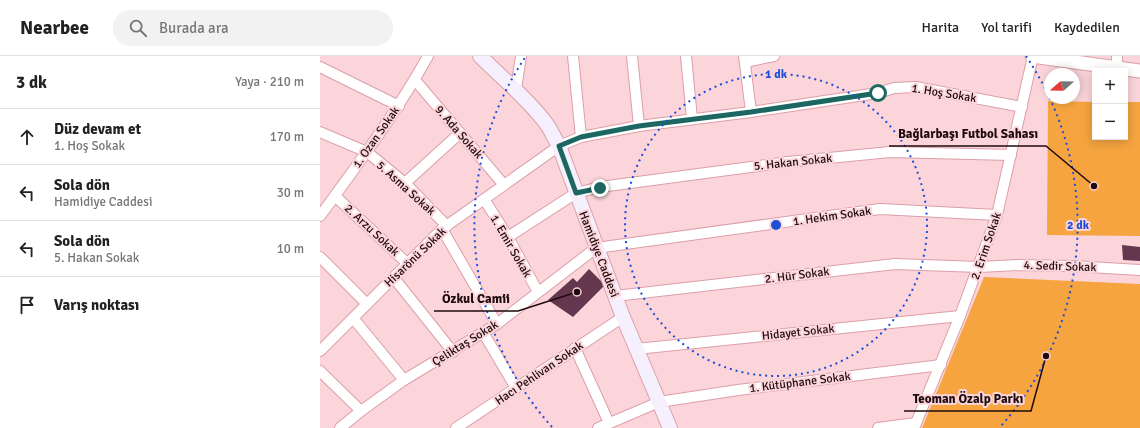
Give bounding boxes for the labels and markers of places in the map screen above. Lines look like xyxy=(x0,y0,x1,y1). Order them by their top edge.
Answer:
callout: Bağlarbaşı Futbol Sahası xyxy=(889,121,1046,146)
centre of rings xyxy=(769,218,783,232)
callout: Özkul Camii xyxy=(434,286,518,311)
callout: Teoman Özalp Parkı xyxy=(904,386,1031,411)

